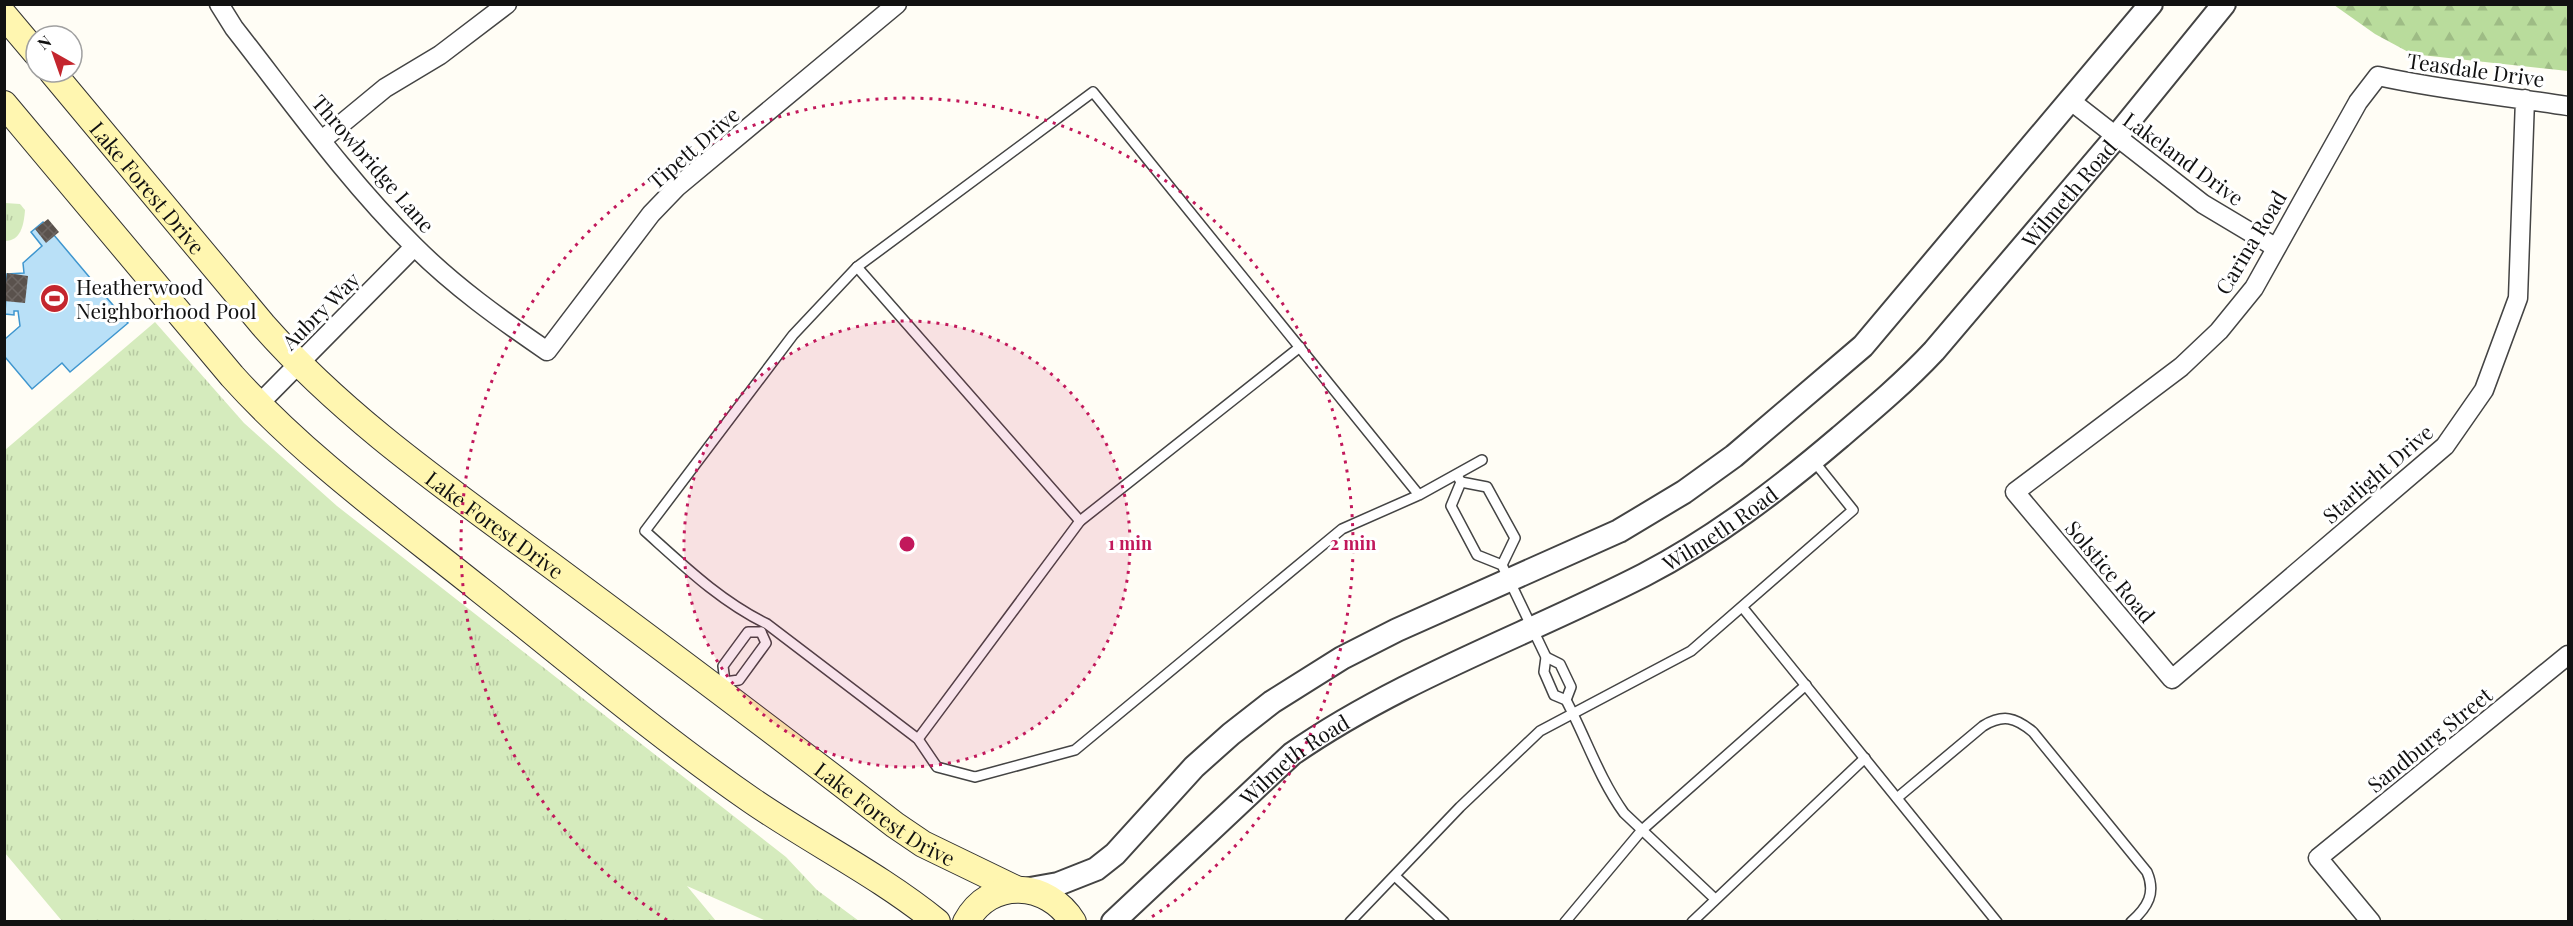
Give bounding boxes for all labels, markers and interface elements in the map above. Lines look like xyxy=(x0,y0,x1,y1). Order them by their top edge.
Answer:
north arrow xyxy=(24,24,84,84)
text: N xyxy=(33,30,56,54)
street label: Teasdale Drive xyxy=(2406,46,2546,92)
street label: Throwbridge Lane xyxy=(306,88,442,238)
street label: Tipett Drive xyxy=(641,100,745,194)
street label: Lakeland Drive xyxy=(2118,105,2250,211)
street label: Lake Forest Drive xyxy=(84,115,212,260)
street label: Wilmeth Road xyxy=(2014,133,2122,253)
street label: Carina Road xyxy=(2208,185,2292,299)
street label: Aubry Way xyxy=(274,265,365,356)
place label: Heatherwood Neighborhood Pool xyxy=(76,272,257,324)
sports icon: Heatherwood Neighborhood Pool xyxy=(39,282,71,314)
street label: Starlight Drive xyxy=(2316,417,2438,529)
street label: Lake Forest Drive xyxy=(420,464,570,584)
street label: Wilmeth Road xyxy=(1656,479,1783,577)
street label: Solstice Road xyxy=(2060,514,2162,628)
text: 1 min xyxy=(1108,531,1152,555)
text: 2 min xyxy=(1330,531,1376,555)
centre of rings xyxy=(897,534,917,554)
street label: Sandburg Street xyxy=(2361,680,2498,798)
street label: Wilmeth Road xyxy=(1232,707,1354,811)
street label: Lake Forest Drive xyxy=(810,755,960,872)

